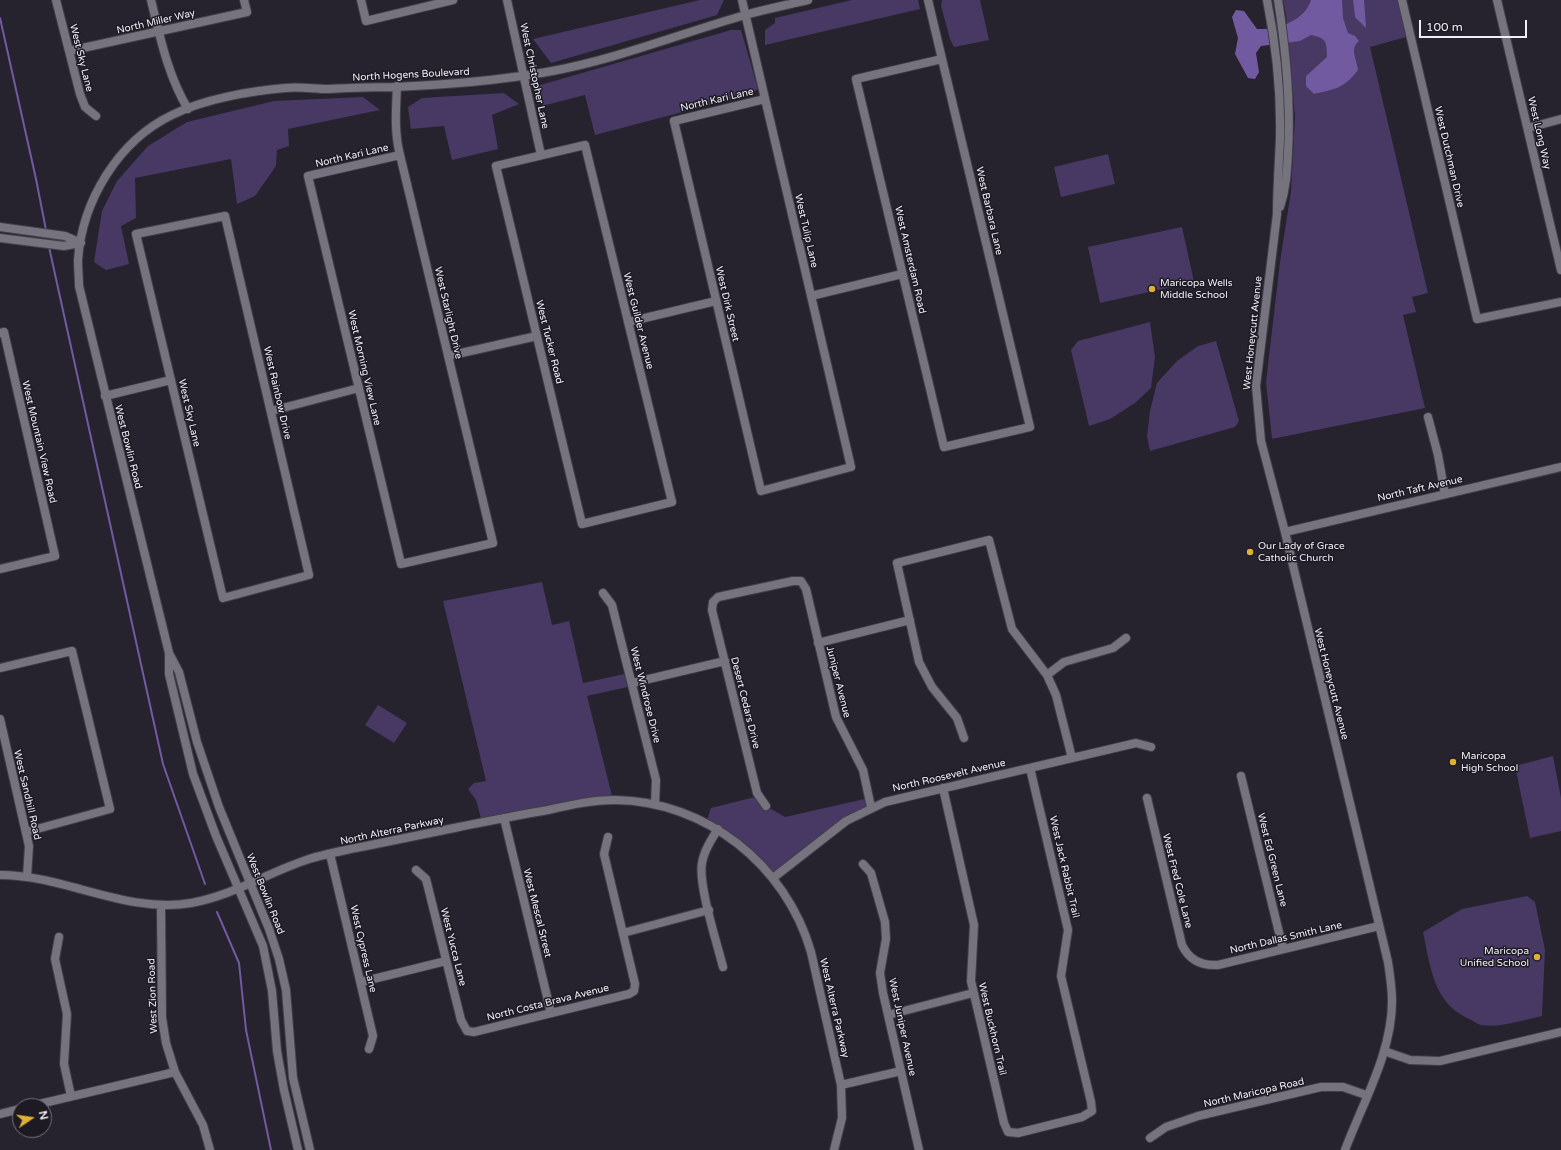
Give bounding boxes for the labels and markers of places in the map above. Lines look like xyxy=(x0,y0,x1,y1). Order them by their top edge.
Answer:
place label: Maricopa Wells Middle School xyxy=(1160,277,1233,300)
marker: Maricopa Wells Middle School xyxy=(1147,284,1157,294)
place label: Our Lady of Grace Catholic Church xyxy=(1258,540,1345,564)
marker: Our Lady of Grace Catholic Church xyxy=(1245,547,1255,557)
place label: Maricopa High School xyxy=(1461,750,1518,774)
marker: Maricopa High School xyxy=(1448,757,1458,767)
place label: Maricopa Unified School xyxy=(1460,945,1529,968)
marker: Maricopa Unified School xyxy=(1532,952,1542,962)

